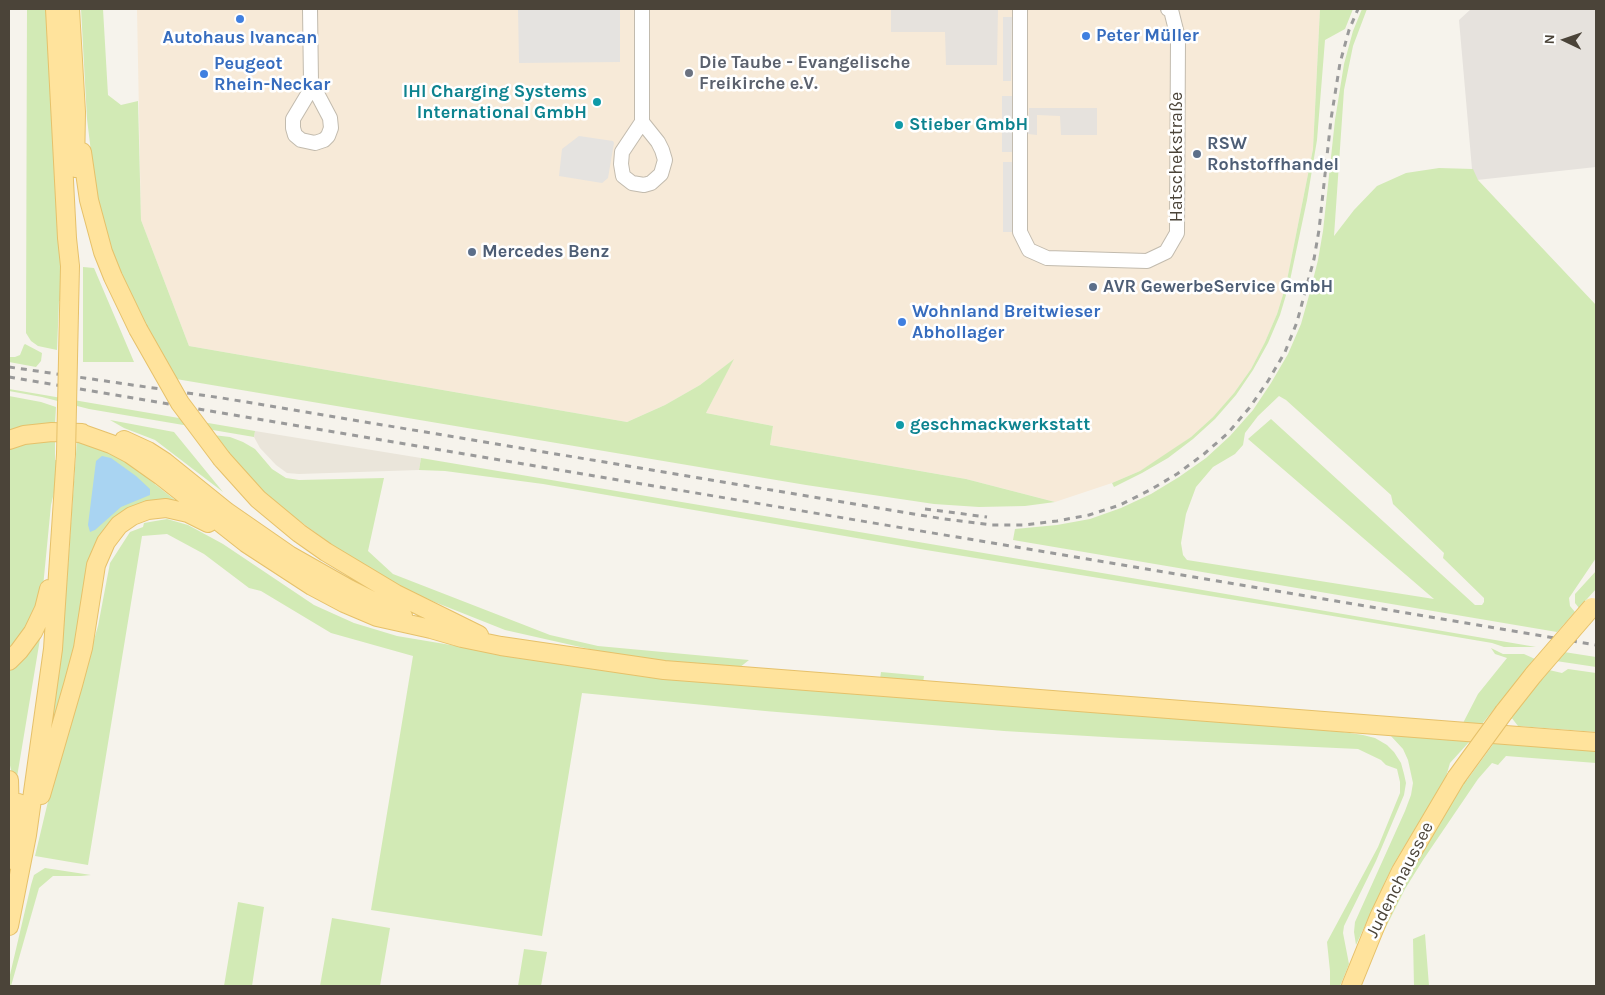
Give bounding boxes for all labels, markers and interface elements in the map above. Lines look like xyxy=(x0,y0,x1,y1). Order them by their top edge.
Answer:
marker: Autohaus Ivancan xyxy=(234,13,246,25)
north arrow xyxy=(1540,15,1590,65)
place label: Peter Müller xyxy=(1096,25,1199,47)
place label: Autohaus Ivancan xyxy=(163,27,317,49)
marker: Peter Müller xyxy=(1080,30,1092,42)
text: N xyxy=(1541,34,1558,45)
place label: Die Taube - Evangelische Freikirche e.V. xyxy=(699,52,910,94)
place label: Peugeot Rhein-Neckar xyxy=(214,53,330,96)
marker: Die Taube - Evangelische Freikirche e.V. xyxy=(683,67,695,79)
marker: Peugeot Rhein-Neckar xyxy=(198,68,210,80)
place label: IHI Charging Systems International GmbH xyxy=(403,81,587,124)
street label: Hatschekstraße xyxy=(1166,92,1188,222)
marker: IHI Charging Systems International GmbH xyxy=(591,96,603,108)
place label: Stieber GmbH xyxy=(909,114,1028,136)
marker: Stieber GmbH xyxy=(893,119,905,131)
place label: RSW Rohstoffhandel xyxy=(1207,133,1339,176)
marker: RSW Rohstoffhandel xyxy=(1191,148,1203,160)
place label: Mercedes Benz xyxy=(482,241,609,263)
marker: Mercedes Benz xyxy=(466,246,478,258)
place label: AVR GewerbeService GmbH xyxy=(1103,276,1333,298)
marker: AVR GewerbeService GmbH xyxy=(1087,281,1099,293)
place label: Wohnland Breitwieser Abhollager xyxy=(912,301,1100,344)
marker: Wohnland Breitwieser Abhollager xyxy=(896,316,908,328)
place label: geschmackwerkstatt xyxy=(910,414,1090,436)
marker: geschmackwerkstatt xyxy=(894,419,906,431)
street label: Judenchaussee xyxy=(1361,818,1439,942)

